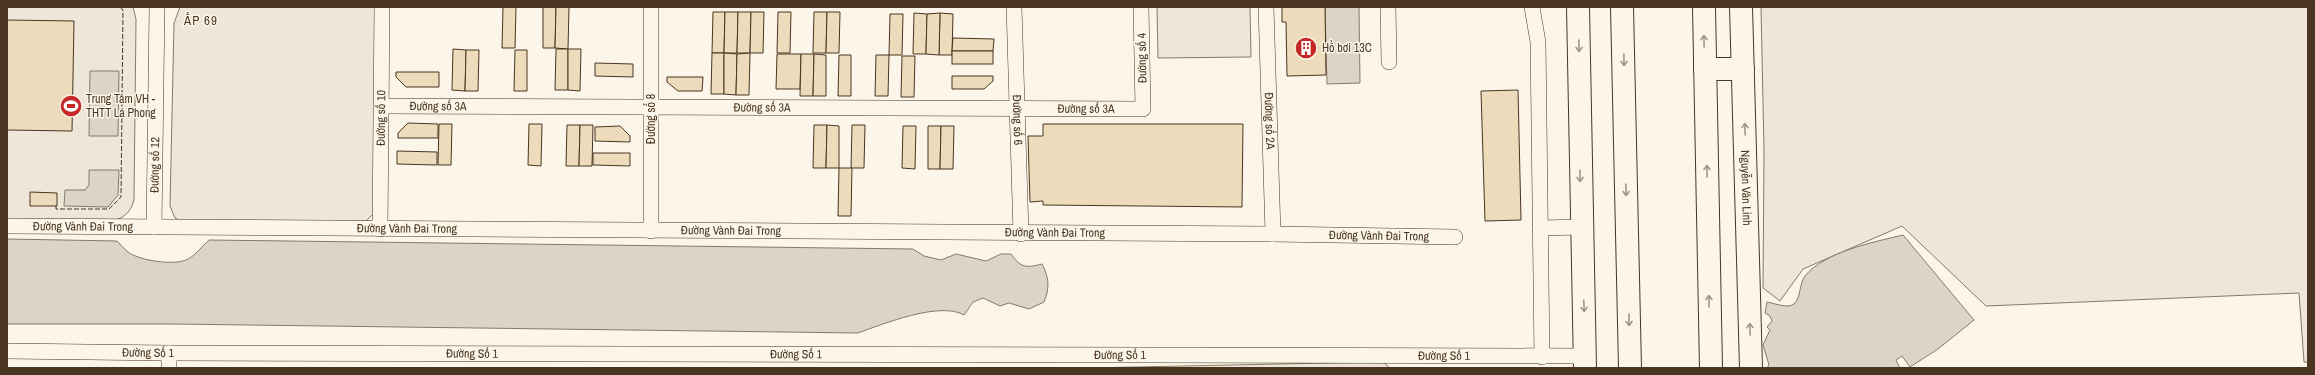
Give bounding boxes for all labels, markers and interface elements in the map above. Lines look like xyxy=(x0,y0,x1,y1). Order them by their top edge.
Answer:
district label: ẤP 69 xyxy=(183,11,218,29)
street label: Đường số 4 xyxy=(1134,32,1150,83)
building icon: Hồ bơi 13C xyxy=(1293,35,1319,61)
one-way arrow xyxy=(1700,35,1708,48)
one-way arrow xyxy=(1575,39,1583,52)
place label: Hồ bơi 13C xyxy=(1322,40,1372,56)
one-way arrow xyxy=(1620,53,1627,66)
street label: Đường số 10 xyxy=(373,90,389,146)
place label: Trung Tâm VH - THTT Lá Phong xyxy=(86,91,156,121)
street label: Đường số 2A xyxy=(1261,92,1278,150)
sports icon: Trung Tâm VH - THTT Lá Phong xyxy=(58,93,84,119)
street label: Đường số 8 xyxy=(643,94,659,144)
street label: Đường số 6 xyxy=(1009,94,1026,145)
street label: Đường số 3A xyxy=(409,98,467,114)
street label: Đường số 3A xyxy=(733,99,791,116)
street label: Đường số 3A xyxy=(1057,101,1115,117)
one-way arrow xyxy=(1741,123,1748,136)
street label: Đường số 12 xyxy=(146,137,163,193)
street label: Nguyễn Văn Linh xyxy=(1737,150,1755,226)
one-way arrow xyxy=(1703,165,1711,178)
one-way arrow xyxy=(1577,169,1584,182)
one-way arrow xyxy=(1622,183,1630,196)
street label: Đường Vành Đai Trong xyxy=(33,218,134,235)
street label: Đường Vành Đai Trong xyxy=(357,220,458,237)
street label: Đường Vành Đai Trong xyxy=(681,222,782,239)
street label: Đường Vành Đai Trong xyxy=(1005,224,1106,241)
street label: Đường Vành Đai Trong xyxy=(1329,227,1430,245)
one-way arrow xyxy=(1705,295,1713,308)
one-way arrow xyxy=(1580,299,1587,312)
one-way arrow xyxy=(1625,313,1633,326)
one-way arrow xyxy=(1746,323,1754,336)
street label: Đường Số 1 xyxy=(122,344,175,361)
street label: Đường Số 1 xyxy=(446,346,499,362)
street label: Đường Số 1 xyxy=(770,346,823,362)
street label: Đường Số 1 xyxy=(1094,347,1147,363)
street label: Đường Số 1 xyxy=(1418,348,1471,364)

